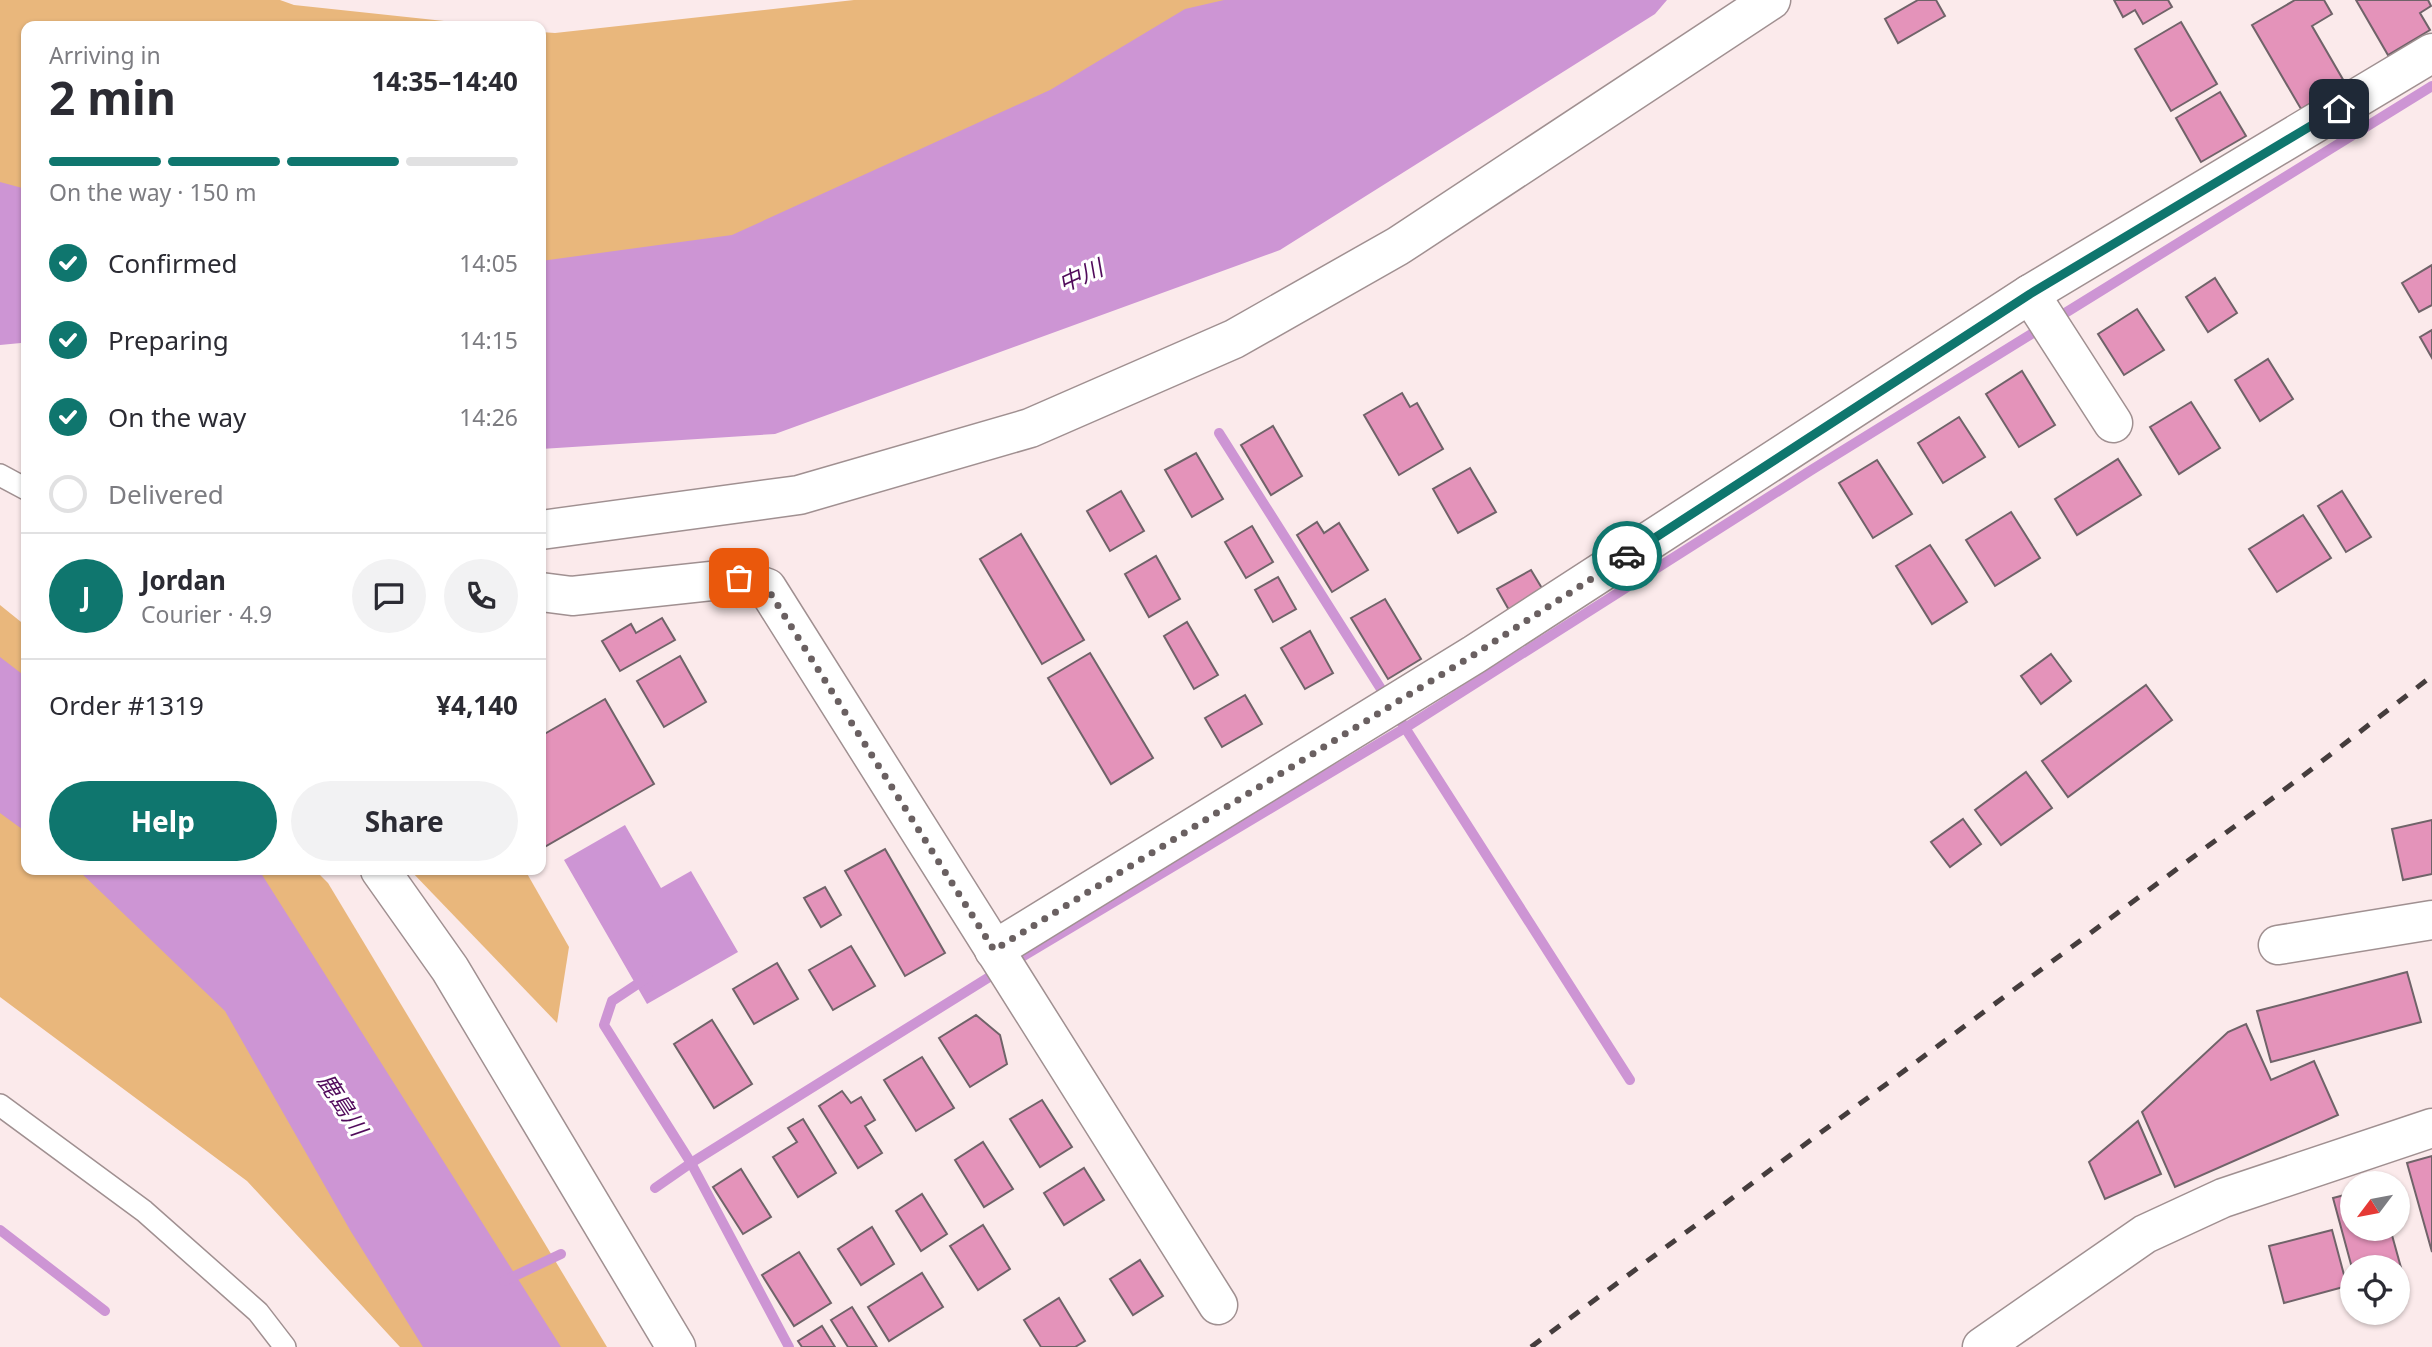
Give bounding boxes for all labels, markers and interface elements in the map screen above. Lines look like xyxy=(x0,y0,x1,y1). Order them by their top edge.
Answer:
text: Arriving in xyxy=(49,39,161,71)
text: 14:35–14:40 xyxy=(371,63,518,99)
text: 2 min xyxy=(49,66,176,128)
pin xyxy=(2309,79,2369,139)
icon: home xyxy=(2320,90,2358,128)
text: On the way · 150 m xyxy=(49,176,256,208)
icon: check xyxy=(49,244,87,282)
text: Confirmed xyxy=(108,245,238,281)
text: 14:05 xyxy=(459,247,518,279)
water label: 中川 xyxy=(1052,250,1110,299)
icon: check xyxy=(49,321,87,359)
text: Preparing xyxy=(108,322,229,358)
text: 14:15 xyxy=(459,324,518,356)
icon: check xyxy=(49,398,87,436)
text: On the way xyxy=(108,399,246,435)
text: 14:26 xyxy=(459,401,518,433)
text: Delivered xyxy=(108,476,224,512)
courier xyxy=(1592,521,1662,591)
icon: car xyxy=(1608,537,1646,575)
pin xyxy=(709,548,769,608)
button: chat xyxy=(352,559,426,633)
button: phone xyxy=(444,559,518,633)
icon: bag xyxy=(720,559,758,597)
text: Jordan xyxy=(141,562,226,598)
text: J xyxy=(82,578,90,614)
text: Courier · 4.9 xyxy=(141,598,272,630)
text: Order #1319 xyxy=(49,687,204,723)
text: ¥4,140 xyxy=(436,687,518,723)
button: Help xyxy=(49,781,277,861)
button: Share xyxy=(291,781,518,861)
water label: 鹿島川 xyxy=(311,1066,377,1144)
north arrow xyxy=(2340,1171,2410,1241)
map controls xyxy=(2340,1171,2410,1325)
button: locate xyxy=(2340,1255,2410,1325)

